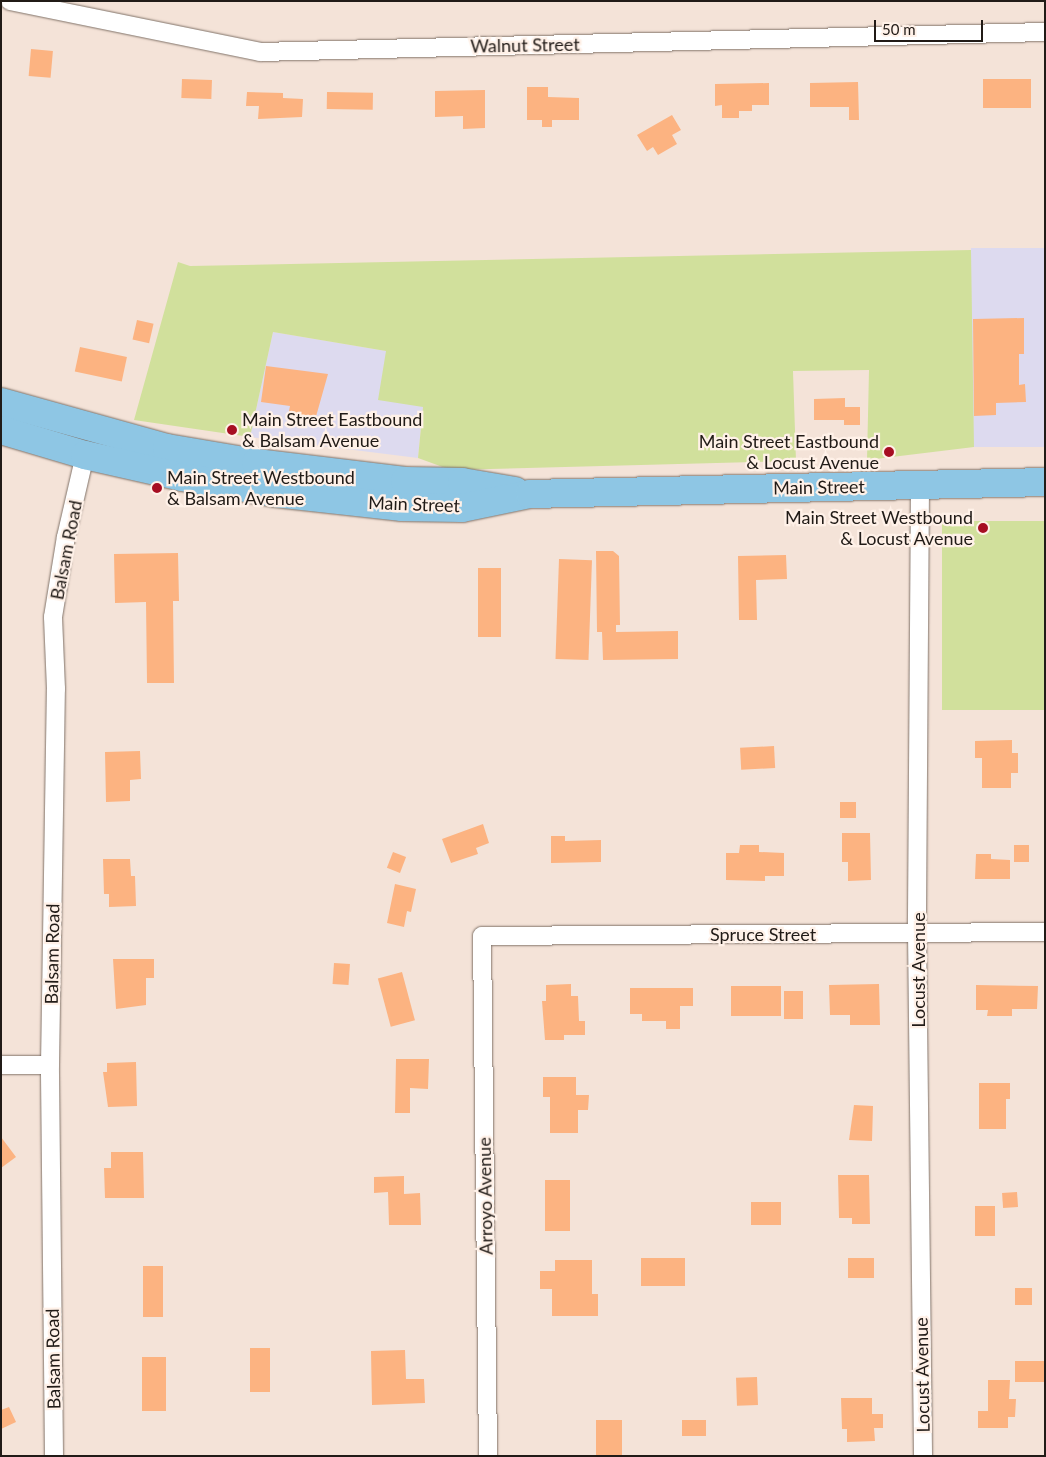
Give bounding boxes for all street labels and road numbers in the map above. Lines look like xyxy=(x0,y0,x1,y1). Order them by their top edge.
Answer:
street label: Walnut Street xyxy=(470,33,580,57)
street label: Main Street xyxy=(773,475,865,499)
street label: Main Street xyxy=(368,492,460,516)
street label: Balsam Road xyxy=(46,498,86,602)
street label: Balsam Road xyxy=(40,903,64,1005)
street label: Locust Avenue xyxy=(907,912,929,1028)
street label: Spruce Street xyxy=(710,923,816,945)
street label: Arroyo Avenue xyxy=(473,1137,497,1255)
street label: Balsam Road xyxy=(41,1308,65,1410)
street label: Locust Avenue xyxy=(910,1317,934,1433)

